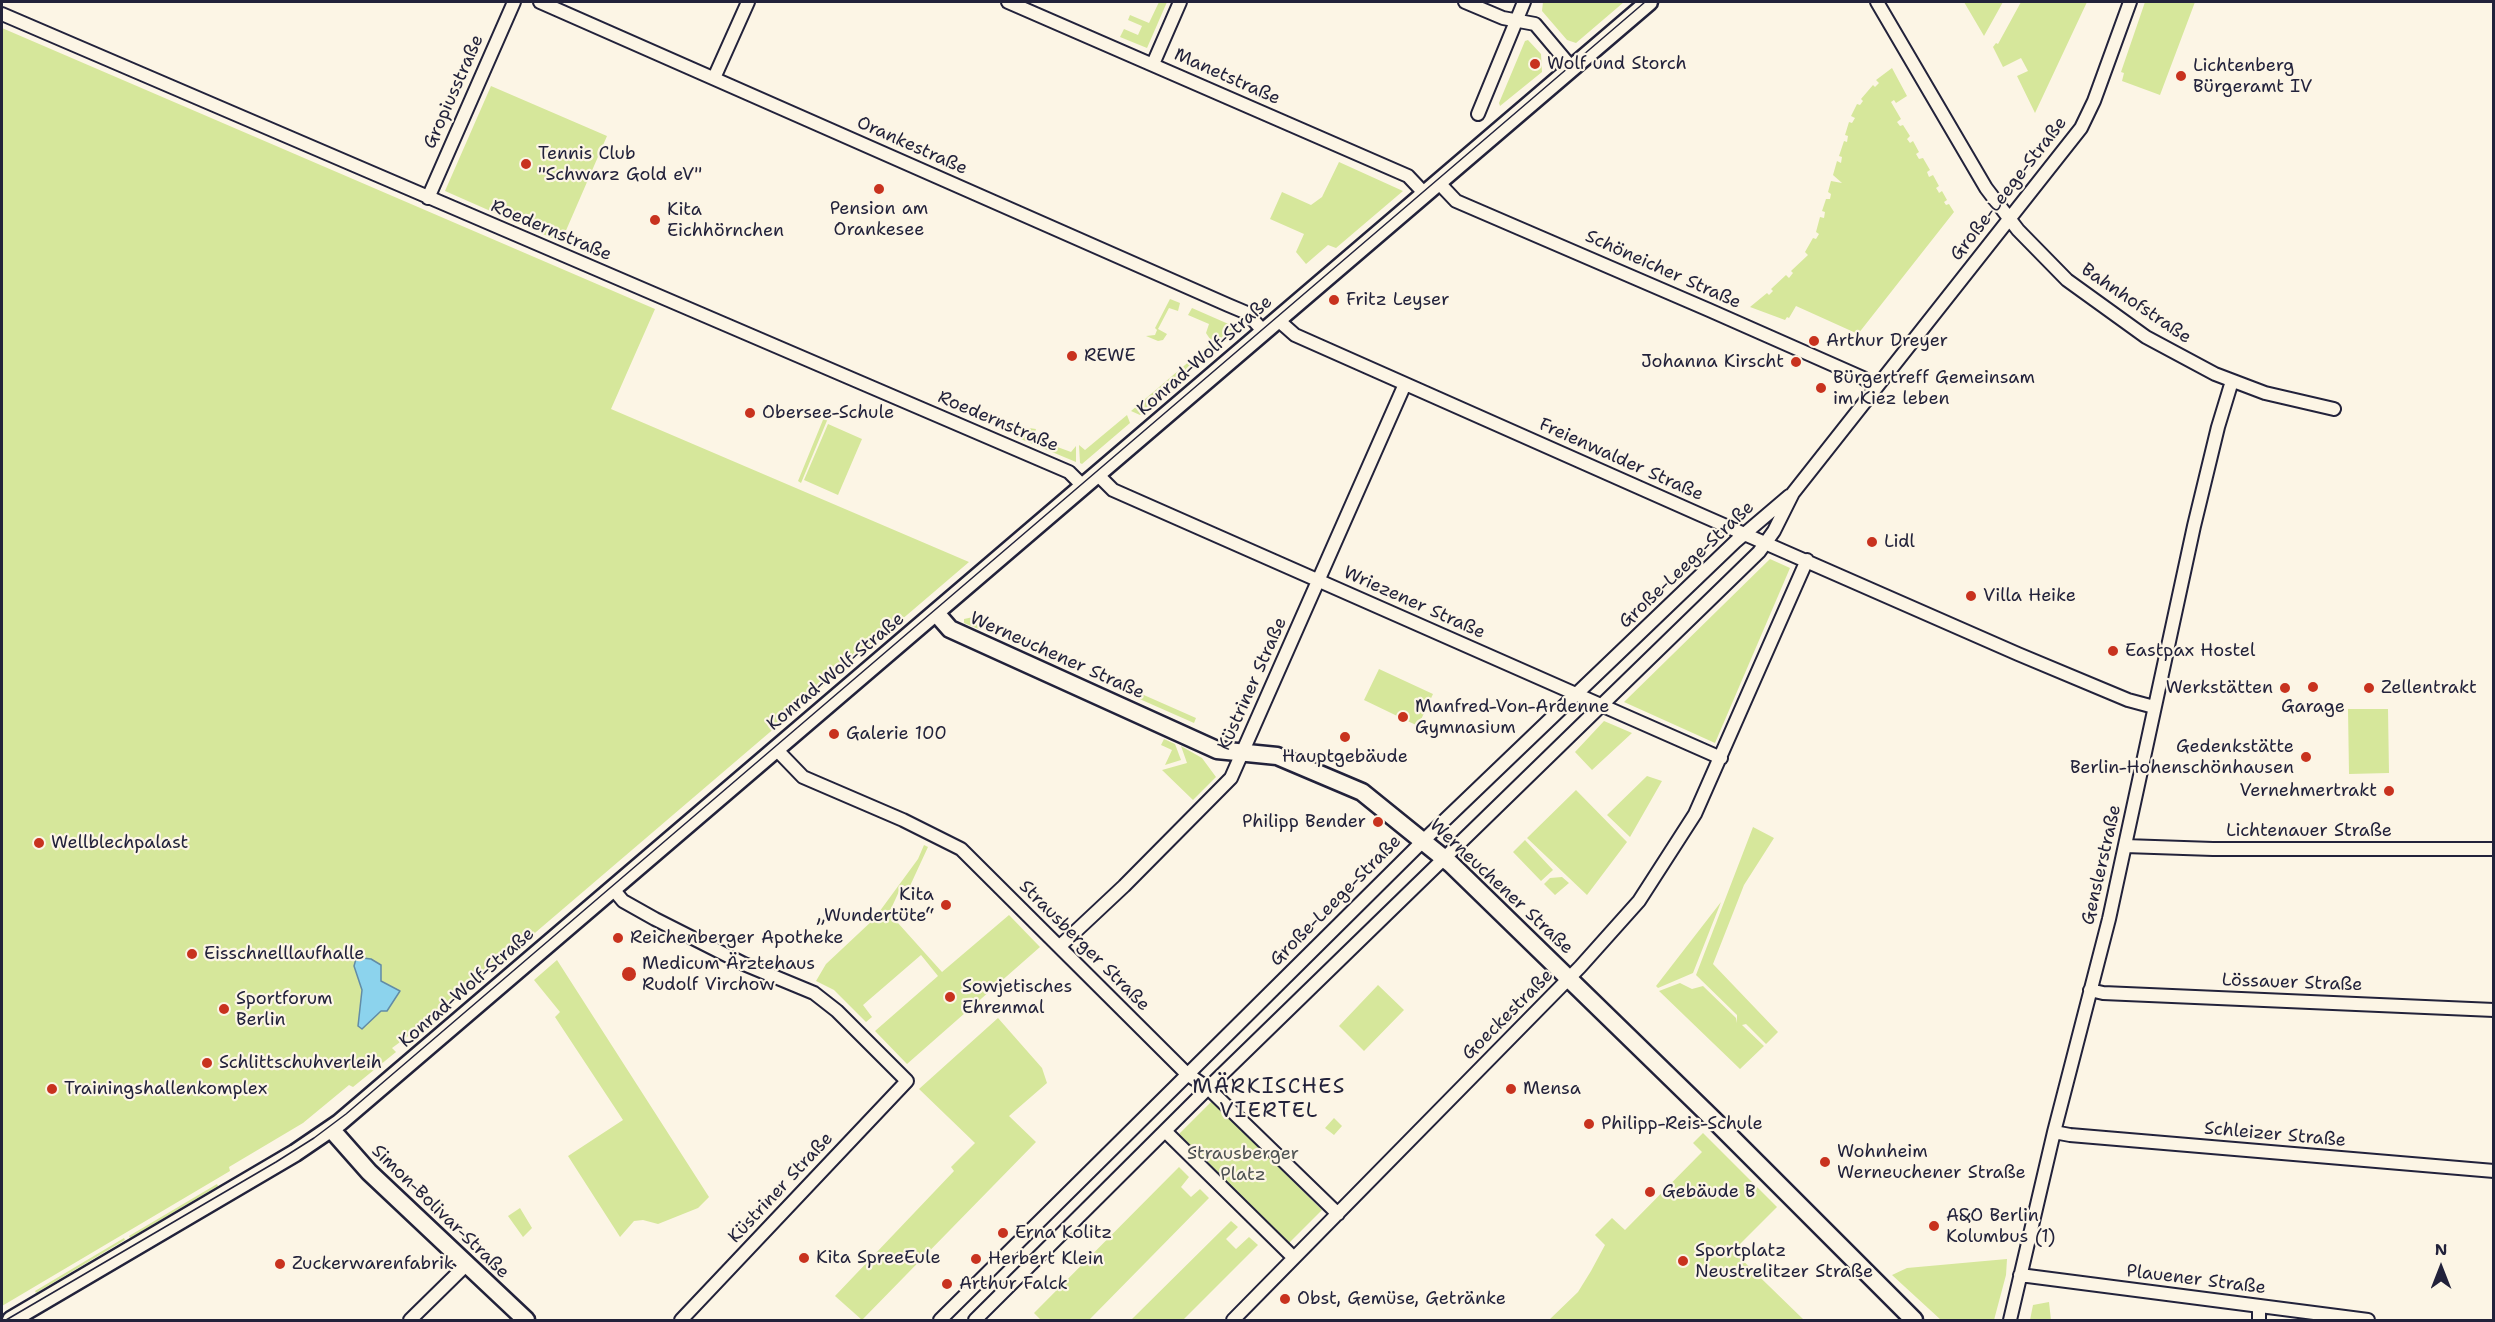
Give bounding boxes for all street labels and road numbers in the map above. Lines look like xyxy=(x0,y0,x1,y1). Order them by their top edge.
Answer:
street label: Gropiusstraße xyxy=(419,32,489,152)
street label: Manetstraße xyxy=(1171,44,1283,110)
street label: Orankestraße xyxy=(853,112,971,180)
street label: Große-Leege-Straße xyxy=(1946,113,2072,265)
street label: Roedernstraße xyxy=(487,196,615,266)
street label: Schöneicher Straße xyxy=(1582,226,1744,314)
street label: Bahnhofstraße xyxy=(2077,259,2195,349)
street label: Konrad-Wolf-Straße xyxy=(1133,291,1277,421)
street label: Roedernstraße xyxy=(934,387,1062,457)
street label: Freienwalder Straße xyxy=(1535,414,1707,506)
street label: Große-Leege-Straße xyxy=(1615,497,1759,633)
street label: Wriezener Straße xyxy=(1340,562,1488,644)
street label: Konrad-Wolf-Straße xyxy=(763,608,909,736)
street label: Werneuchener Straße xyxy=(966,608,1148,704)
street label: Küstriner Straße xyxy=(1214,614,1292,754)
street label: Genslerstraße xyxy=(2078,803,2126,927)
street label: Werneuchener Straße xyxy=(1425,815,1577,959)
street label: Lichtenauer Straße xyxy=(2226,820,2392,842)
street label: Große-Leege-Straße xyxy=(1266,831,1406,971)
street label: Strausberger Straße xyxy=(1014,876,1154,1016)
street label: Konrad-Wolf-Straße xyxy=(395,923,539,1053)
street label: Goeckestraße xyxy=(1458,965,1558,1065)
street label: Lössauer Straße xyxy=(2221,970,2363,996)
street label: Schleizer Straße xyxy=(2203,1118,2347,1152)
street label: Küstriner Straße xyxy=(724,1128,838,1248)
street label: Simon-Bolivar-Straße xyxy=(367,1141,513,1283)
street label: Plauener Straße xyxy=(2125,1261,2267,1299)

